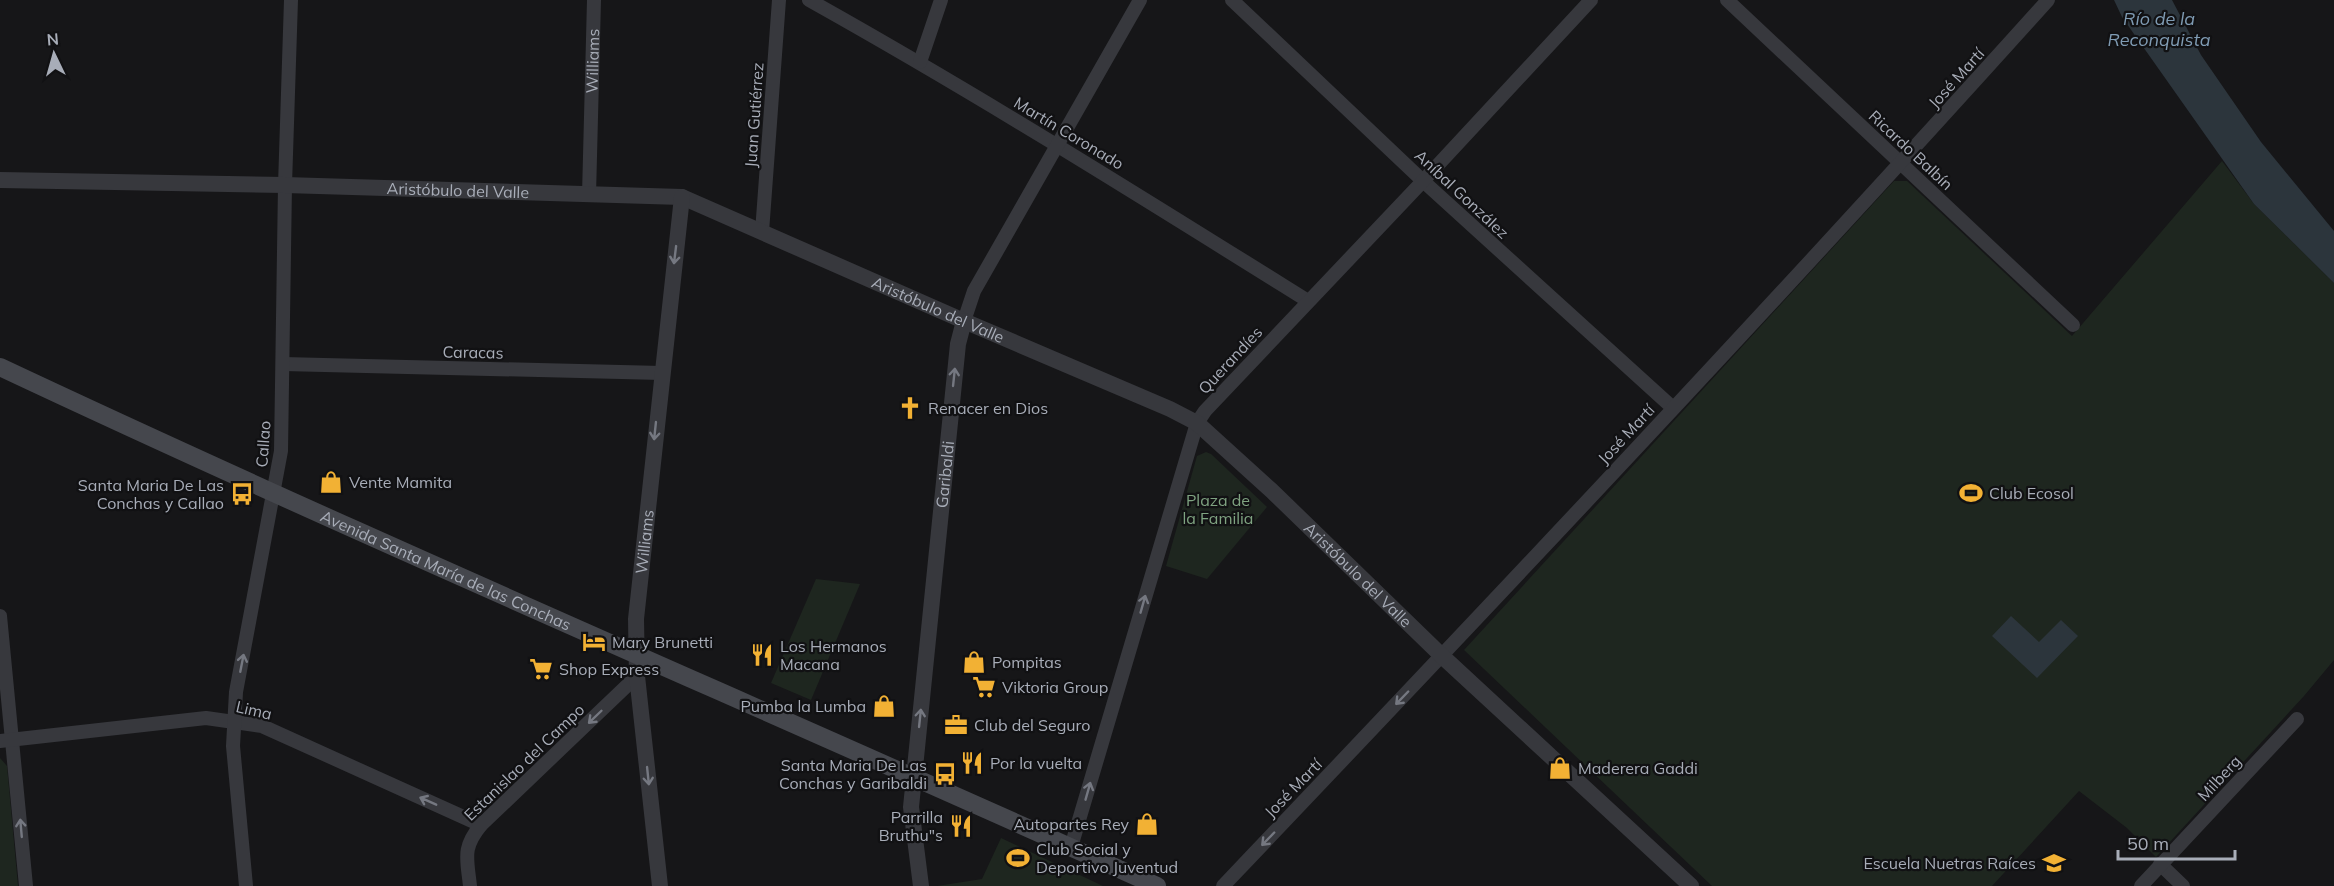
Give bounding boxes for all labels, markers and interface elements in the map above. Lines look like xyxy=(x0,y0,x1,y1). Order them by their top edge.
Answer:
water label: Río de la Reconquista xyxy=(2107,7,2211,51)
north arrow xyxy=(24,24,84,84)
street label: Williams xyxy=(582,28,603,94)
text: N xyxy=(46,29,60,50)
street label: José Martí xyxy=(1924,43,1989,112)
street label: Juan Gutiérrez xyxy=(740,62,768,168)
street label: Martín Coronado xyxy=(1010,92,1128,174)
street label: Ricardo Balbín xyxy=(1865,106,1957,194)
street label: Aníbal González xyxy=(1411,145,1513,243)
street label: Aristóbulo del Valle xyxy=(386,178,529,202)
one-way arrow xyxy=(670,244,681,264)
street label: Aristóbulo del Valle xyxy=(869,272,1007,347)
street label: Querandíes xyxy=(1194,322,1266,398)
street label: Caracas xyxy=(442,341,504,363)
one-way arrow xyxy=(949,368,960,388)
church icon: Renacer en Dios xyxy=(897,395,923,421)
place label: Renacer en Dios xyxy=(928,398,1048,418)
street label: José Martí xyxy=(1593,399,1659,468)
street label: Callao xyxy=(251,420,275,468)
one-way arrow xyxy=(650,421,661,441)
street label: Garibaldi xyxy=(931,440,958,509)
shop icon: Vente Mamita xyxy=(318,469,344,495)
place label: Vente Mamita xyxy=(349,472,452,492)
place label: Santa Maria De Las Conchas y Callao xyxy=(78,475,224,513)
sports icon: Club Ecosol xyxy=(1958,480,1984,506)
bus stop icon: Santa Maria De Las Conchas y Callao xyxy=(229,481,255,507)
place label: Club Ecosol xyxy=(1989,483,2074,503)
park label: Plaza de la Familia xyxy=(1183,490,1253,528)
street label: Avenida Santa María de las Conchas xyxy=(318,506,574,635)
street label: Williams xyxy=(631,508,658,575)
street label: Aristóbulo del Valle xyxy=(1300,518,1416,631)
one-way arrow xyxy=(1138,595,1149,614)
hotel icon: Mary Brunetti xyxy=(581,629,607,655)
place label: Mary Brunetti xyxy=(612,632,713,652)
place label: Los Hermanos Macana xyxy=(780,636,887,674)
restaurant icon: Los Hermanos Macana xyxy=(749,642,775,668)
shop icon: Pompitas xyxy=(961,649,987,675)
place label: Pompitas xyxy=(992,652,1062,672)
one-way arrow xyxy=(237,654,248,673)
supermarket icon: Shop Express xyxy=(528,656,554,682)
place label: Shop Express xyxy=(559,659,659,679)
supermarket icon: Viktoria Group xyxy=(971,674,997,700)
place label: Viktoria Group xyxy=(1002,677,1108,697)
one-way arrow xyxy=(1395,691,1409,706)
shop icon: Pumba la Lumba xyxy=(871,693,897,719)
street label: Lima xyxy=(234,696,274,724)
place label: Pumba la Lumba xyxy=(740,696,866,716)
street label: Estanislao del Campo xyxy=(460,699,588,825)
one-way arrow xyxy=(915,708,926,728)
one-way arrow xyxy=(587,709,602,724)
office icon: Club del Seguro xyxy=(943,712,969,738)
place label: Club del Seguro xyxy=(974,715,1090,735)
restaurant icon: Por la vuelta xyxy=(959,750,985,776)
street label: Milberg xyxy=(2193,751,2245,805)
place label: Por la vuelta xyxy=(990,753,1082,773)
street label: José Martí xyxy=(1260,754,1327,822)
place label: Santa Maria De Las Conchas y Garibaldi xyxy=(779,755,927,793)
shop icon: Maderera Gaddi xyxy=(1547,755,1573,781)
place label: Maderera Gaddi xyxy=(1578,758,1698,778)
bus stop icon: Santa Maria De Las Conchas y Garibaldi xyxy=(932,761,958,787)
one-way arrow xyxy=(643,766,654,786)
one-way arrow xyxy=(1083,782,1094,801)
one-way arrow xyxy=(419,794,437,806)
place label: Parrilla Bruthu"s xyxy=(879,807,943,845)
shop icon: Autopartes Rey xyxy=(1134,811,1160,837)
restaurant icon: Parrilla Bruthu"s xyxy=(948,813,974,839)
place label: Autopartes Rey xyxy=(1014,814,1129,834)
one-way arrow xyxy=(15,818,26,838)
scale bar xyxy=(2118,823,2235,861)
one-way arrow xyxy=(1260,832,1275,847)
text: 50 m xyxy=(2127,832,2169,855)
place label: Club Social y Deportivo Juventud xyxy=(1036,839,1178,877)
sports icon: Club Social y Deportivo Juventud xyxy=(1005,845,1031,871)
school or university icon: Escuela Nuetras Raíces xyxy=(2041,850,2067,876)
place label: Escuela Nuetras Raíces xyxy=(1864,853,2036,873)

